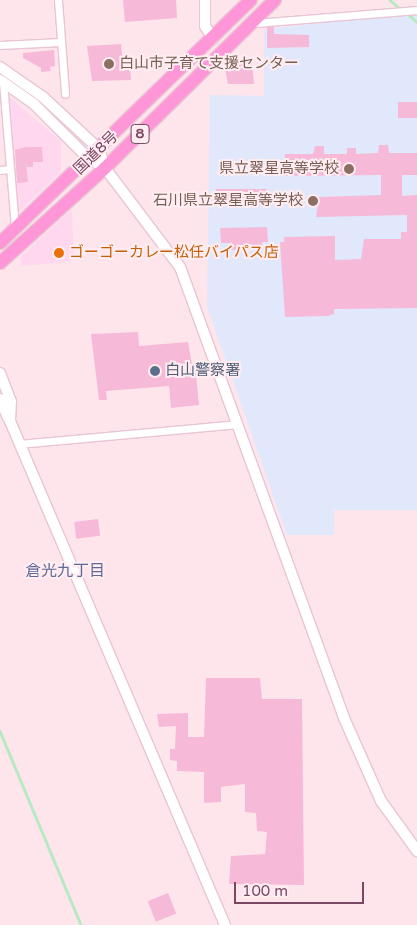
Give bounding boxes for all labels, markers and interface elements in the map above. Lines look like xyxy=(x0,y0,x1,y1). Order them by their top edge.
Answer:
place label: 白山市子育て支援センター xyxy=(119,55,299,73)
marker: 白山市子育て支援センター xyxy=(103,58,115,70)
road number: 8 xyxy=(130,122,150,146)
street label: 国道8号 xyxy=(70,128,122,178)
place label: 県立翠星高等学校 xyxy=(219,160,339,178)
marker: 県立翠星高等学校 xyxy=(343,163,355,175)
place label: 石川県立翠星高等学校 xyxy=(153,192,303,210)
marker: 石川県立翠星高等学校 xyxy=(307,195,319,207)
place label: ゴーゴーカレー松任バイパス店 xyxy=(69,244,279,262)
marker: ゴーゴーカレー松任バイパス店 xyxy=(53,247,65,259)
place label: 白山警察署 xyxy=(165,362,240,380)
marker: 白山警察署 xyxy=(149,365,161,377)
district label: 倉光九丁目 xyxy=(25,561,105,581)
scale bar xyxy=(237,872,367,904)
text: 100 m xyxy=(242,882,288,900)

